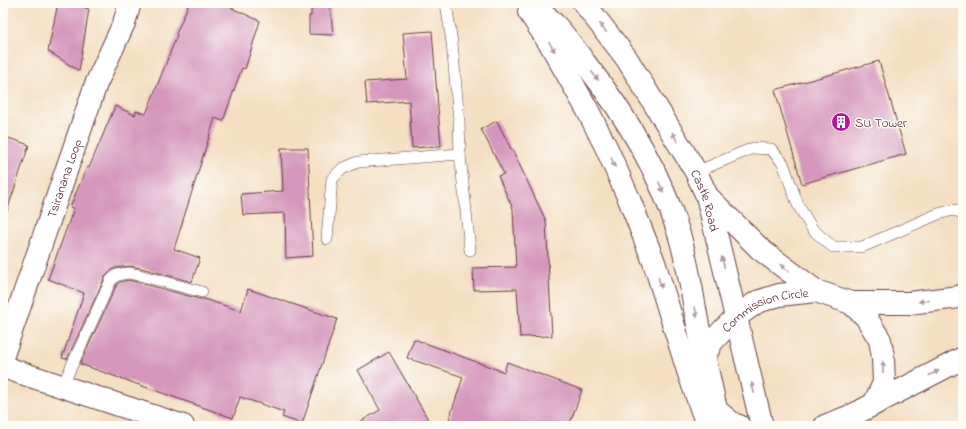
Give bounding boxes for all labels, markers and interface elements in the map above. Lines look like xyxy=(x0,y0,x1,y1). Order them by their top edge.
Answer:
one-way arrow xyxy=(599,23,608,34)
one-way arrow xyxy=(548,42,556,52)
one-way arrow xyxy=(591,70,599,81)
building icon: SU Tower xyxy=(830,111,852,133)
place label: SU Tower xyxy=(855,114,908,133)
one-way arrow xyxy=(671,131,678,143)
street label: Tsiranana Loop xyxy=(43,137,87,221)
one-way arrow xyxy=(610,156,616,168)
street label: Castle Road xyxy=(685,167,723,234)
one-way arrow xyxy=(658,181,664,193)
one-way arrow xyxy=(719,255,725,268)
one-way arrow xyxy=(780,264,790,272)
one-way arrow xyxy=(657,277,663,289)
street label: Commission Circle xyxy=(718,284,810,337)
one-way arrow xyxy=(918,298,931,304)
one-way arrow xyxy=(693,306,699,318)
one-way arrow xyxy=(880,360,886,373)
one-way arrow xyxy=(928,370,940,376)
one-way arrow xyxy=(749,382,755,394)

